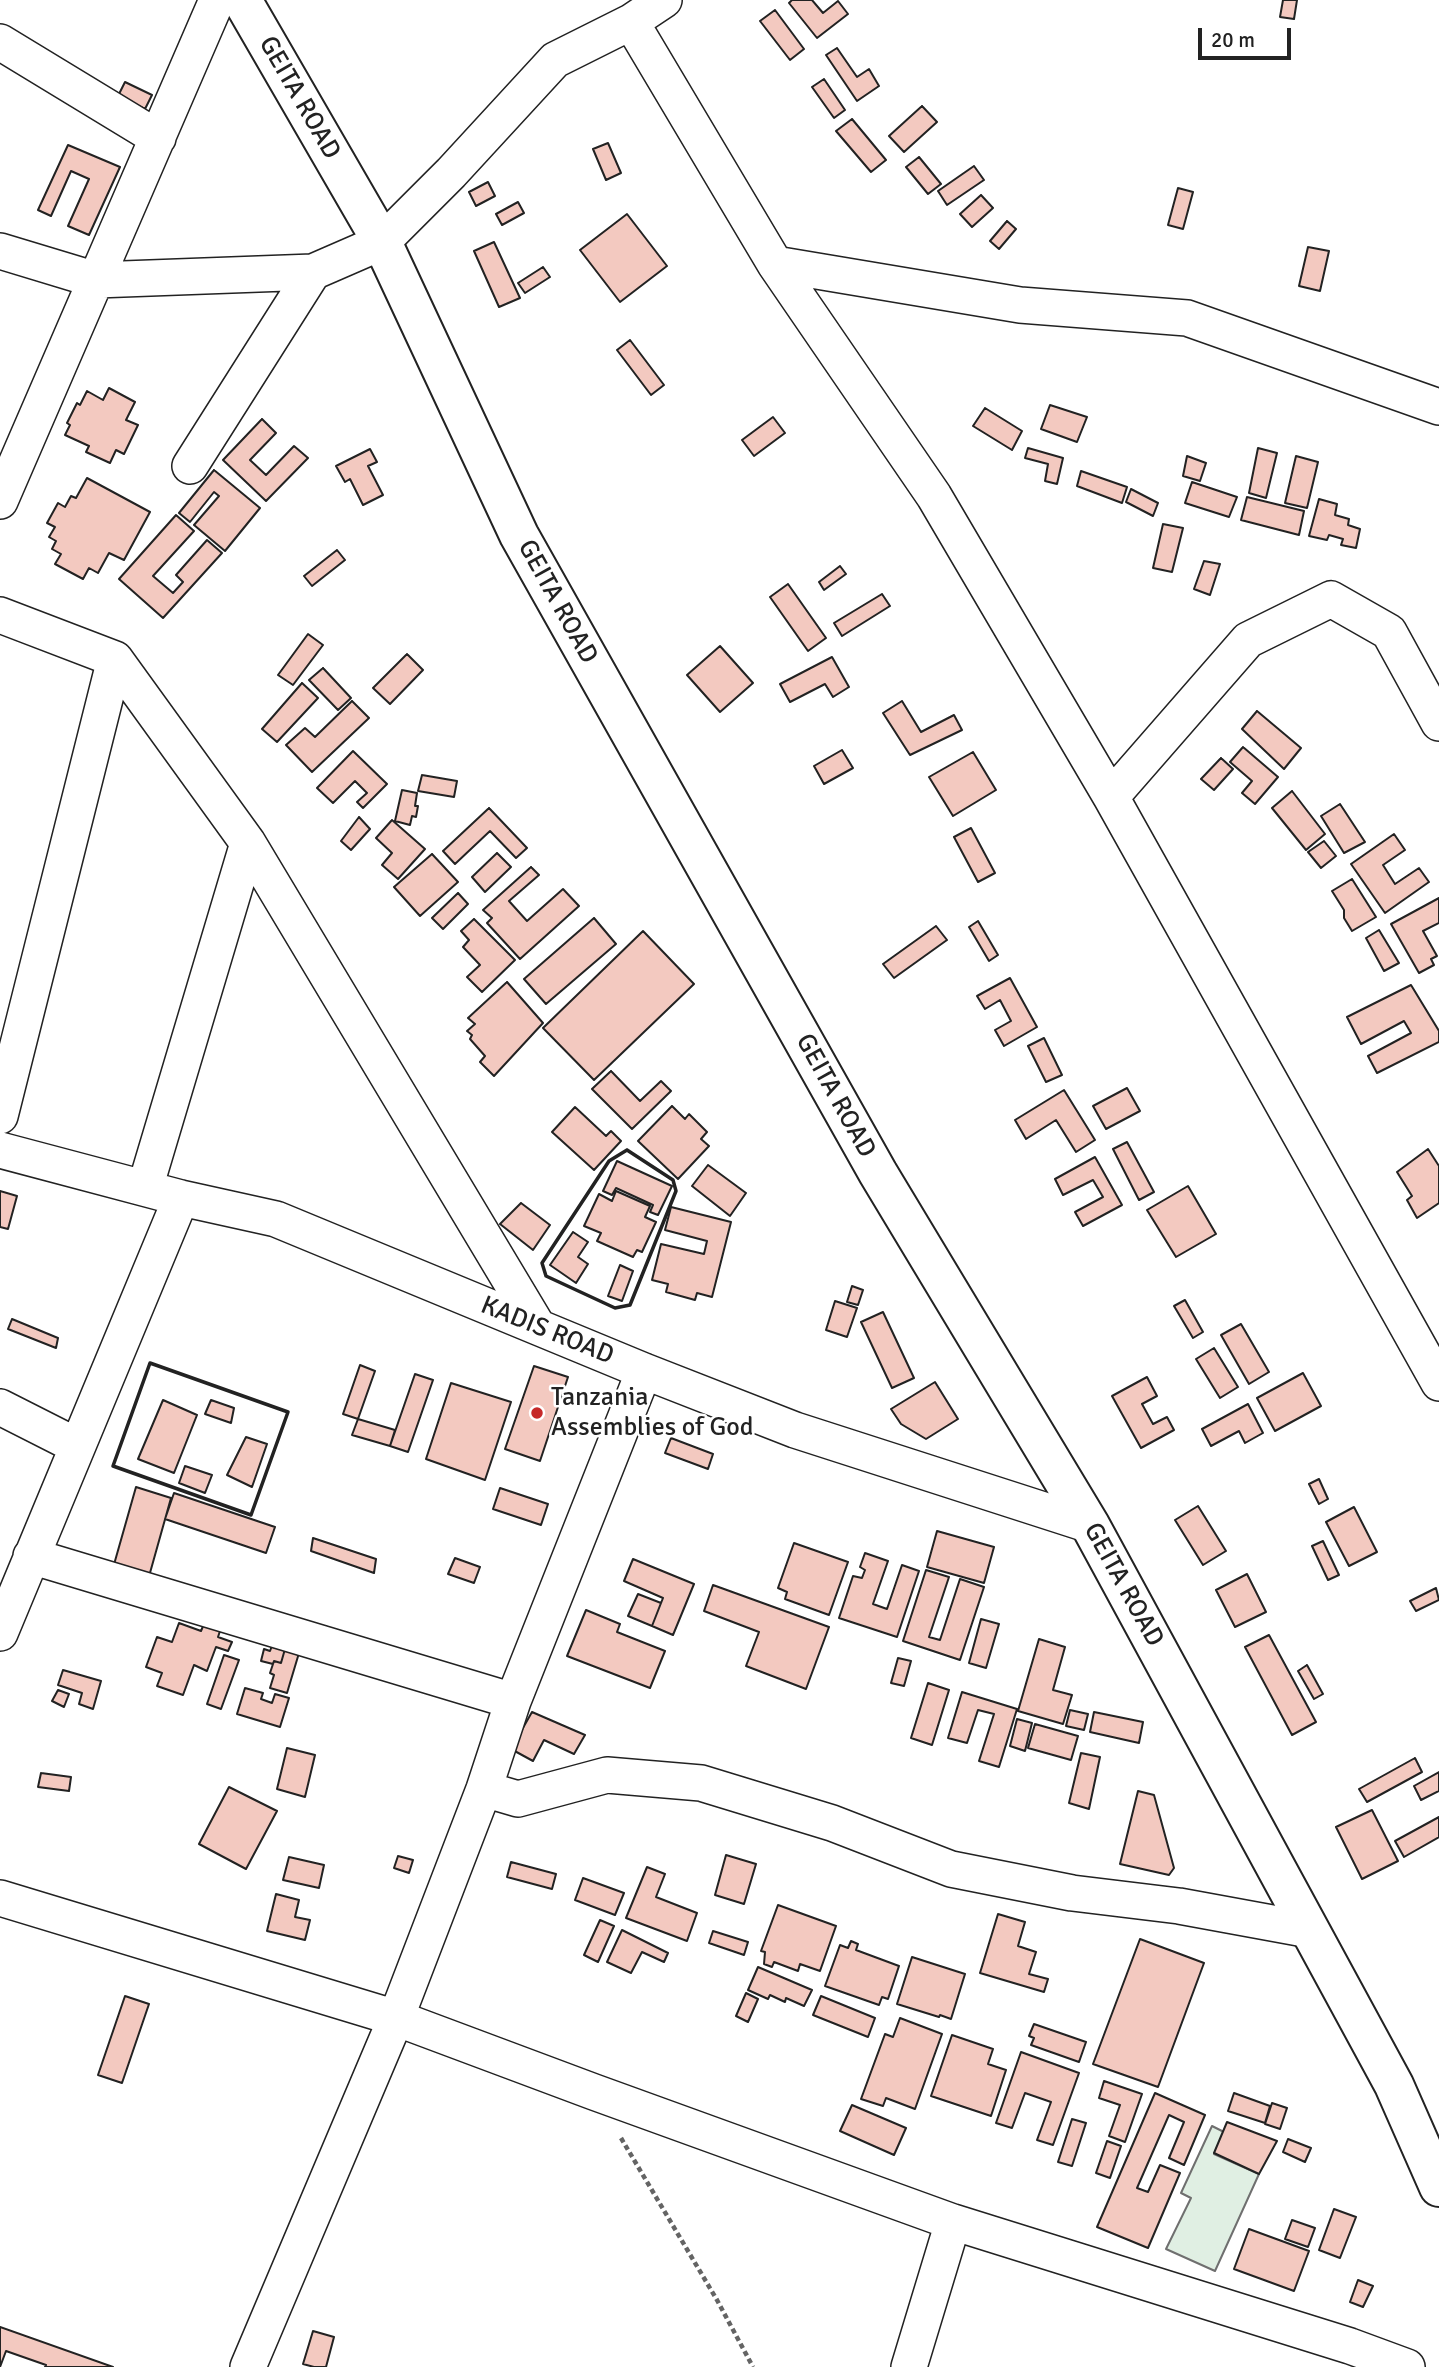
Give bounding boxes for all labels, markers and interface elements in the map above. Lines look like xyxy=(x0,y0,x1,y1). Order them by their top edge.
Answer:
scale bar xyxy=(1201,14,1294,58)
text: 20 m xyxy=(1211,27,1255,53)
street label: GEITA ROAD xyxy=(251,31,347,165)
street label: GEITA ROAD xyxy=(510,535,604,669)
street label: GEITA ROAD xyxy=(788,1029,882,1163)
street label: KADIS ROAD xyxy=(476,1290,618,1372)
place label: Tanzania Assemblies of God xyxy=(551,1382,754,1444)
marker: Tanzania Assemblies of God xyxy=(529,1405,545,1421)
street label: GEITA ROAD xyxy=(1076,1518,1170,1652)

